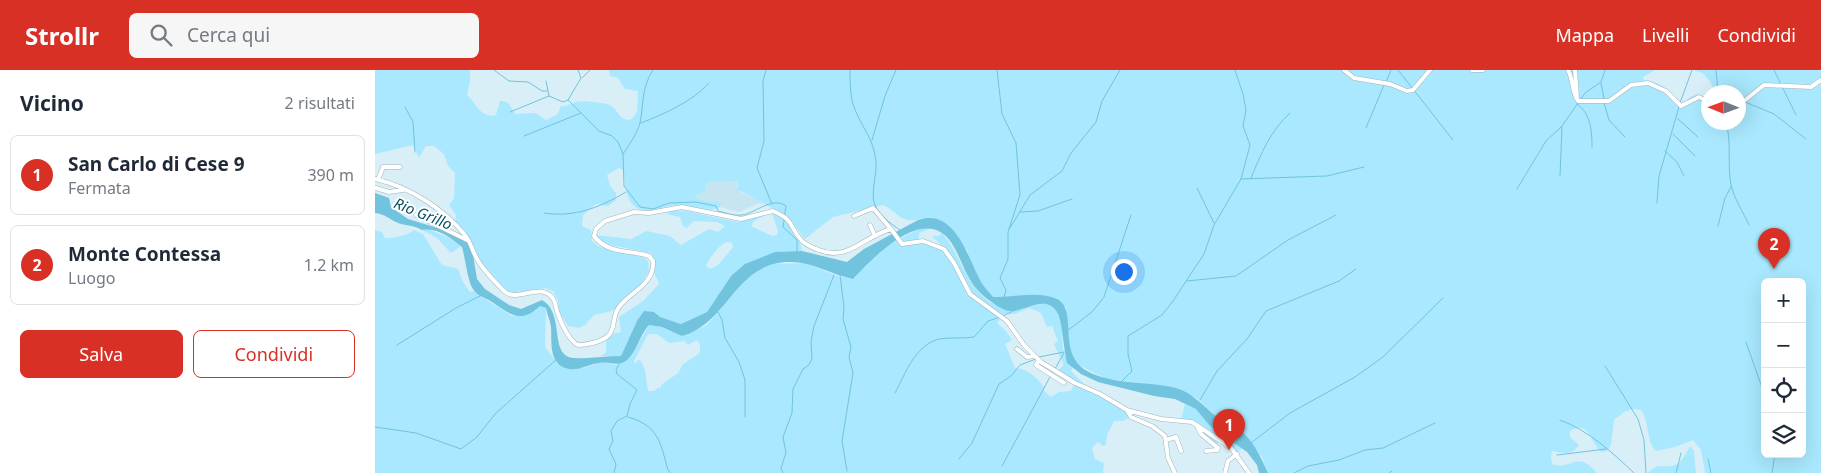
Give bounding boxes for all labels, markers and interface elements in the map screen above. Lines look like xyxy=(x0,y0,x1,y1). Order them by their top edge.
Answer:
search box xyxy=(129,13,479,58)
text: Strollr xyxy=(25,19,99,52)
icon: search xyxy=(147,21,175,49)
text: Cerca qui xyxy=(187,22,270,48)
text: Mappa xyxy=(1555,23,1614,47)
text: Livelli xyxy=(1642,23,1689,47)
text: Condividi xyxy=(1717,23,1796,47)
north arrow xyxy=(1701,85,1746,130)
text: Vicino xyxy=(20,89,84,117)
text: 2 risultati xyxy=(285,92,355,114)
text: San Carlo di Cese 9 xyxy=(68,151,245,177)
text: 1 xyxy=(32,164,42,186)
text: 390 m xyxy=(307,164,354,186)
text: Fermata xyxy=(68,177,131,199)
water label: Rio Grillo xyxy=(391,192,455,234)
pin: 2 xyxy=(1758,228,1790,269)
text: Monte Contessa xyxy=(68,241,221,267)
text: 2 xyxy=(32,254,42,276)
text: 1.2 km xyxy=(304,254,354,276)
your location xyxy=(1111,259,1137,285)
text: Luogo xyxy=(68,267,115,289)
map controls xyxy=(1761,278,1806,458)
button: + xyxy=(1761,278,1806,323)
button: − xyxy=(1761,323,1806,368)
button: Salva xyxy=(20,330,183,378)
button: Condividi xyxy=(193,330,355,378)
button: locate xyxy=(1761,368,1806,413)
pin: 1 xyxy=(1213,409,1245,450)
button: layers xyxy=(1761,413,1806,458)

